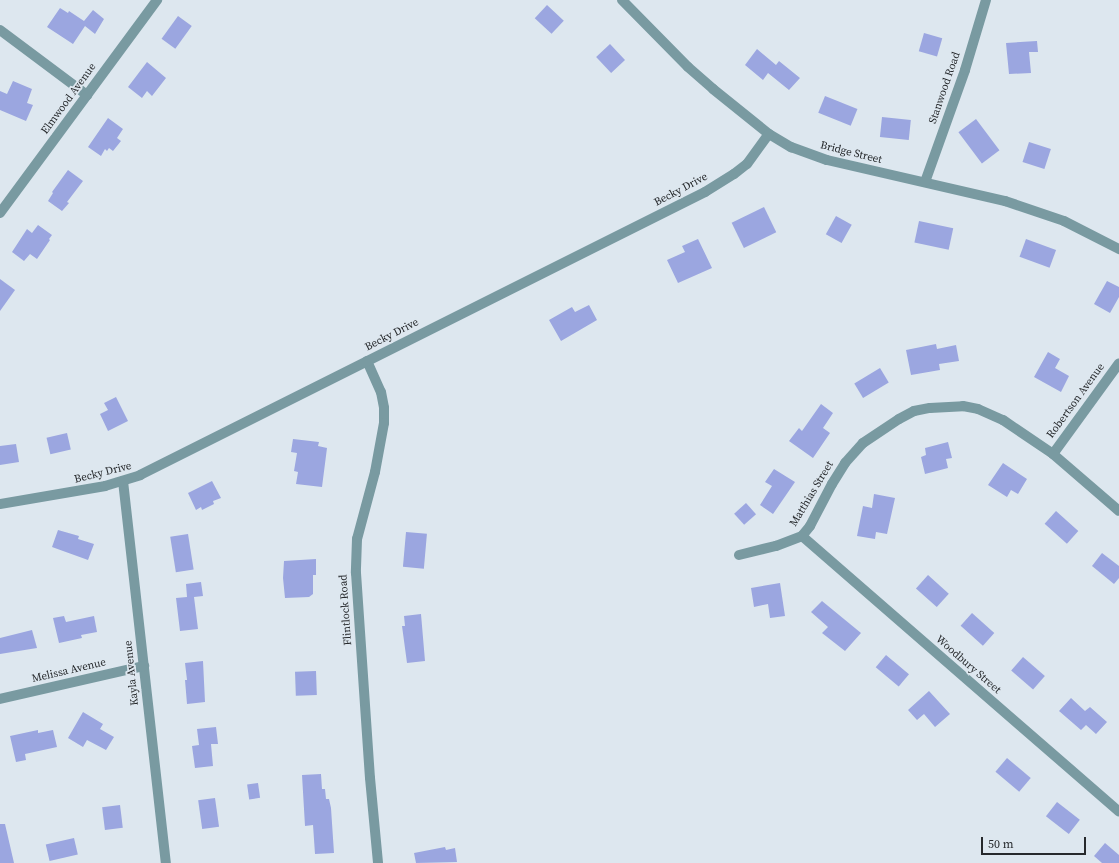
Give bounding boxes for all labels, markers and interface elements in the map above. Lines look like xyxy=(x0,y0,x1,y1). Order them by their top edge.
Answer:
street label: Stanwood Road xyxy=(927,50,963,126)
street label: Elmwood Avenue xyxy=(39,61,99,137)
street label: Bridge Street xyxy=(819,139,883,167)
street label: Becky Drive xyxy=(652,170,710,210)
street label: Becky Drive xyxy=(363,316,421,354)
street label: Robertson Avenue xyxy=(1044,361,1108,441)
street label: Matthias Street xyxy=(787,459,837,529)
street label: Becky Drive xyxy=(73,460,133,486)
street label: Flintlock Road xyxy=(337,574,355,646)
street label: Woodbury Street xyxy=(933,633,1003,697)
street label: Kayla Avenue xyxy=(122,640,142,706)
street label: Melissa Avenue xyxy=(31,656,107,686)
scale bar xyxy=(983,829,1088,855)
text: 50 m xyxy=(988,836,1014,852)

